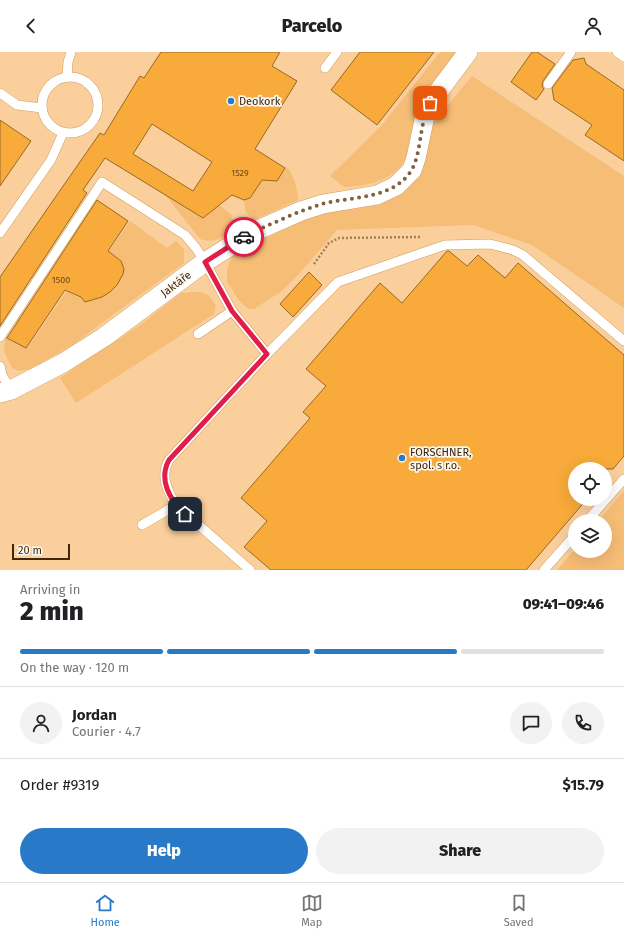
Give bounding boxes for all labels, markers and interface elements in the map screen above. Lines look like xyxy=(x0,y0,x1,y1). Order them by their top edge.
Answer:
icon: back xyxy=(20,15,42,37)
text: Parcelo xyxy=(282,15,342,37)
icon: person xyxy=(582,15,604,37)
pin xyxy=(413,86,447,120)
icon: bag xyxy=(419,92,441,114)
place label: Deokork xyxy=(239,95,281,108)
marker: Deokork xyxy=(226,96,236,106)
house number: 1529 xyxy=(231,168,249,178)
courier xyxy=(224,217,264,257)
icon: car xyxy=(233,226,255,248)
street label: Jaktáře xyxy=(158,268,194,300)
house number: 1500 xyxy=(52,275,70,285)
place label: FORSCHNER, spol. s r.o. xyxy=(410,446,472,472)
marker: FORSCHNER, spol. s r.o. xyxy=(397,453,407,463)
map controls xyxy=(568,462,612,558)
button: locate xyxy=(568,462,612,506)
pin xyxy=(168,497,202,531)
icon: home xyxy=(174,503,196,525)
button: layers xyxy=(568,514,612,558)
scale bar xyxy=(12,542,70,561)
text: 20 m xyxy=(18,544,42,557)
text: Arriving in xyxy=(20,582,80,597)
text: 09:41–09:46 xyxy=(523,595,604,613)
text: 2 min xyxy=(20,596,84,627)
text: On the way · 120 m xyxy=(20,660,129,675)
button: person xyxy=(20,702,62,744)
button: chat xyxy=(510,702,552,744)
button: phone xyxy=(562,702,604,744)
text: Jordan xyxy=(72,706,117,724)
text: Courier · 4.7 xyxy=(72,724,141,739)
text: Order #9319 xyxy=(20,776,99,794)
text: $15.79 xyxy=(562,776,604,794)
button: Help xyxy=(20,828,308,874)
button: Share xyxy=(316,828,604,874)
tab: Home xyxy=(90,892,120,929)
tab: Map xyxy=(301,892,323,929)
tab: Saved xyxy=(504,892,534,929)

